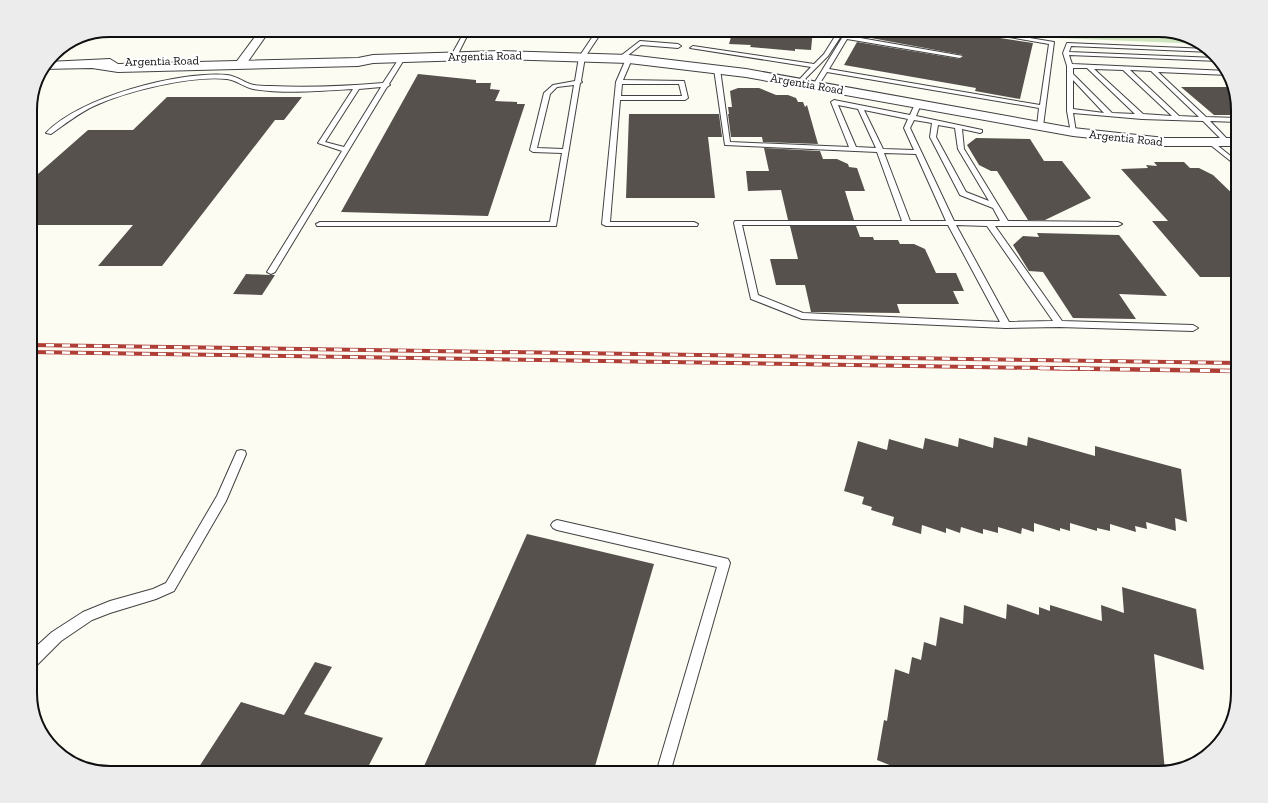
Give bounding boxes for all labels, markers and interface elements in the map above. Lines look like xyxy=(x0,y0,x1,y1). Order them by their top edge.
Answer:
street label: Argentia Road xyxy=(448,48,523,64)
street label: Argentia Road xyxy=(125,53,200,69)
street label: Argentia Road xyxy=(769,71,845,97)
street label: Argentia Road xyxy=(1088,127,1164,149)

